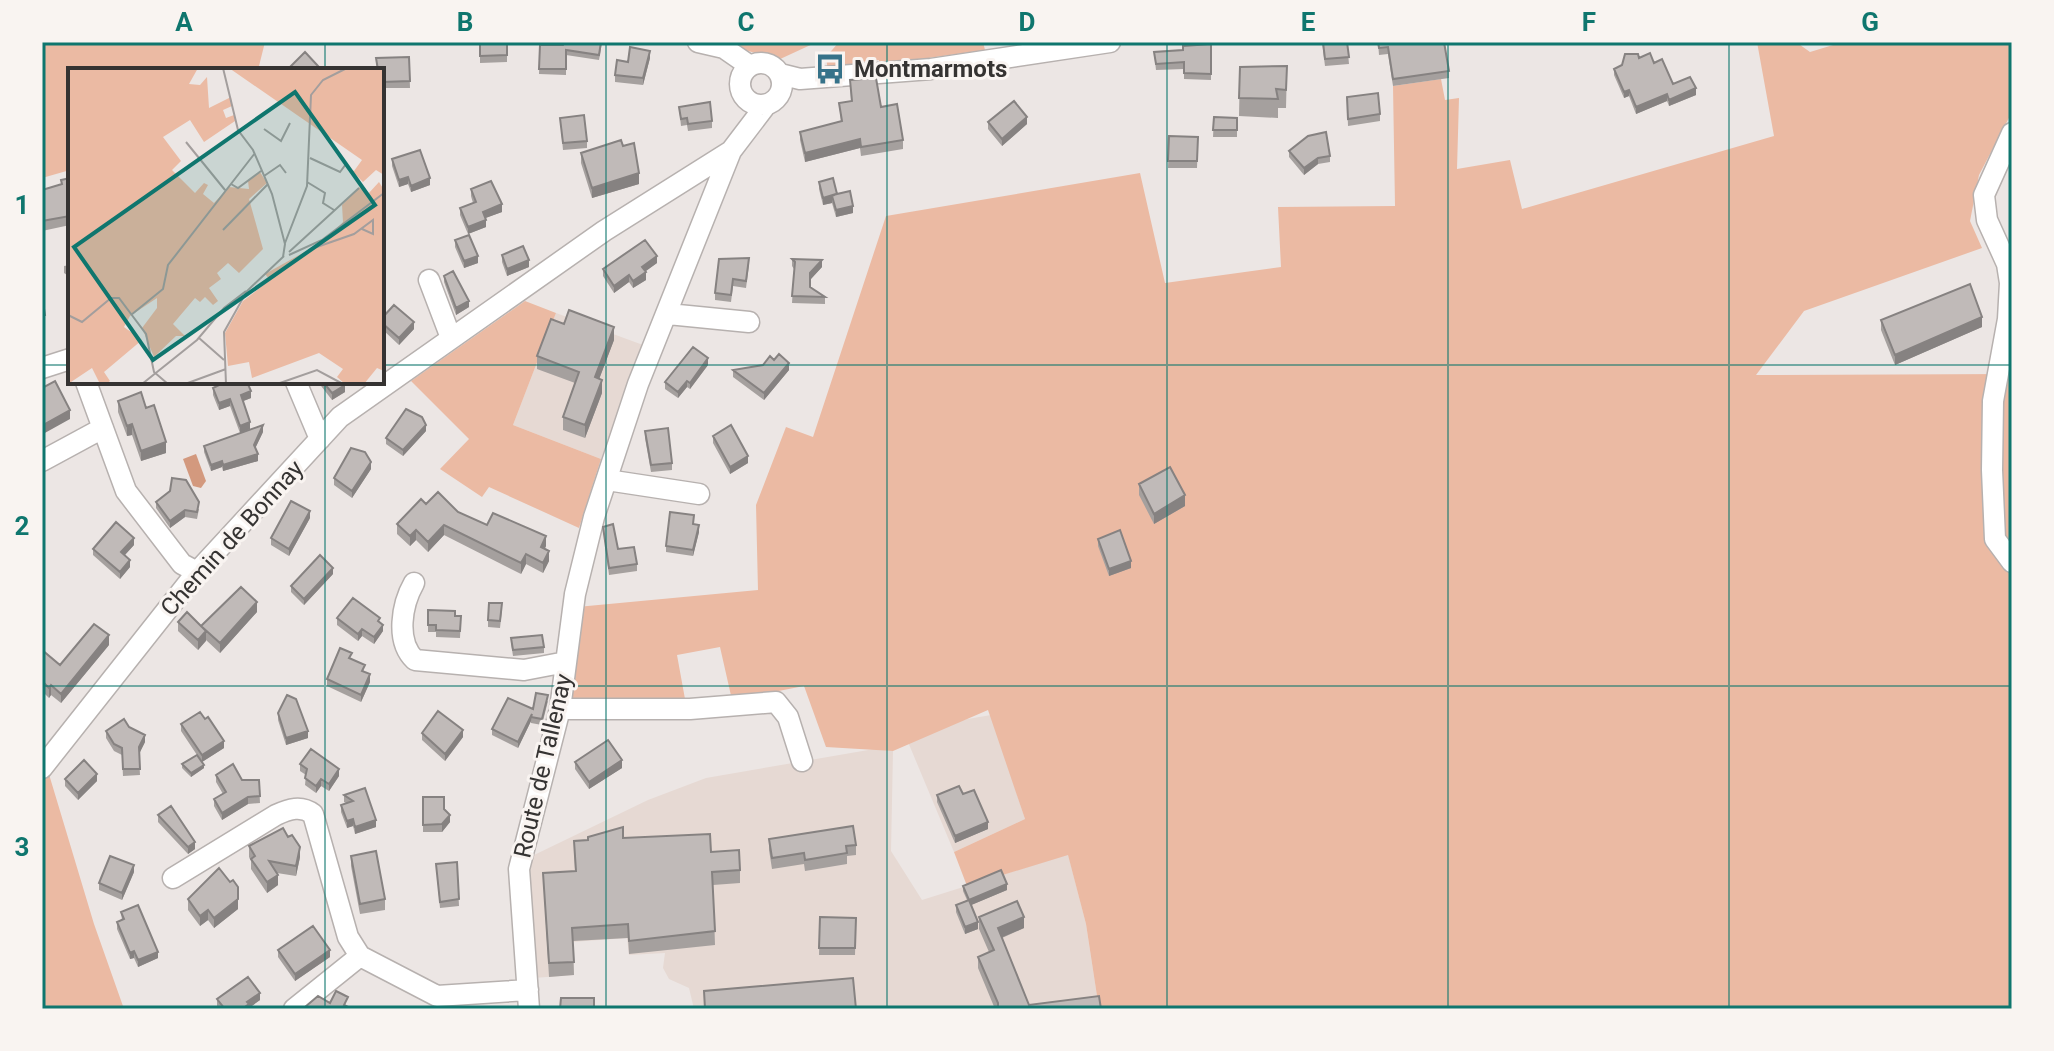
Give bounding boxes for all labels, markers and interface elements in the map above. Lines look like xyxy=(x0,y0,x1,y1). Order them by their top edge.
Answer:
text: A xyxy=(175,7,193,37)
text: B xyxy=(457,7,473,37)
text: C xyxy=(737,7,755,37)
text: D xyxy=(1019,7,1035,37)
text: E xyxy=(1301,7,1316,37)
text: F xyxy=(1582,7,1596,37)
text: G xyxy=(1861,7,1879,37)
bus stop icon: Montmarmots xyxy=(813,52,847,86)
place label: Montmarmots xyxy=(854,55,1007,83)
inset map xyxy=(68,68,384,384)
text: 1 xyxy=(15,190,29,220)
street label: Chemin de Bonnay xyxy=(155,454,309,621)
text: 2 xyxy=(15,511,29,541)
street label: Route de Tallenay xyxy=(508,671,578,861)
text: 3 xyxy=(15,832,29,862)

